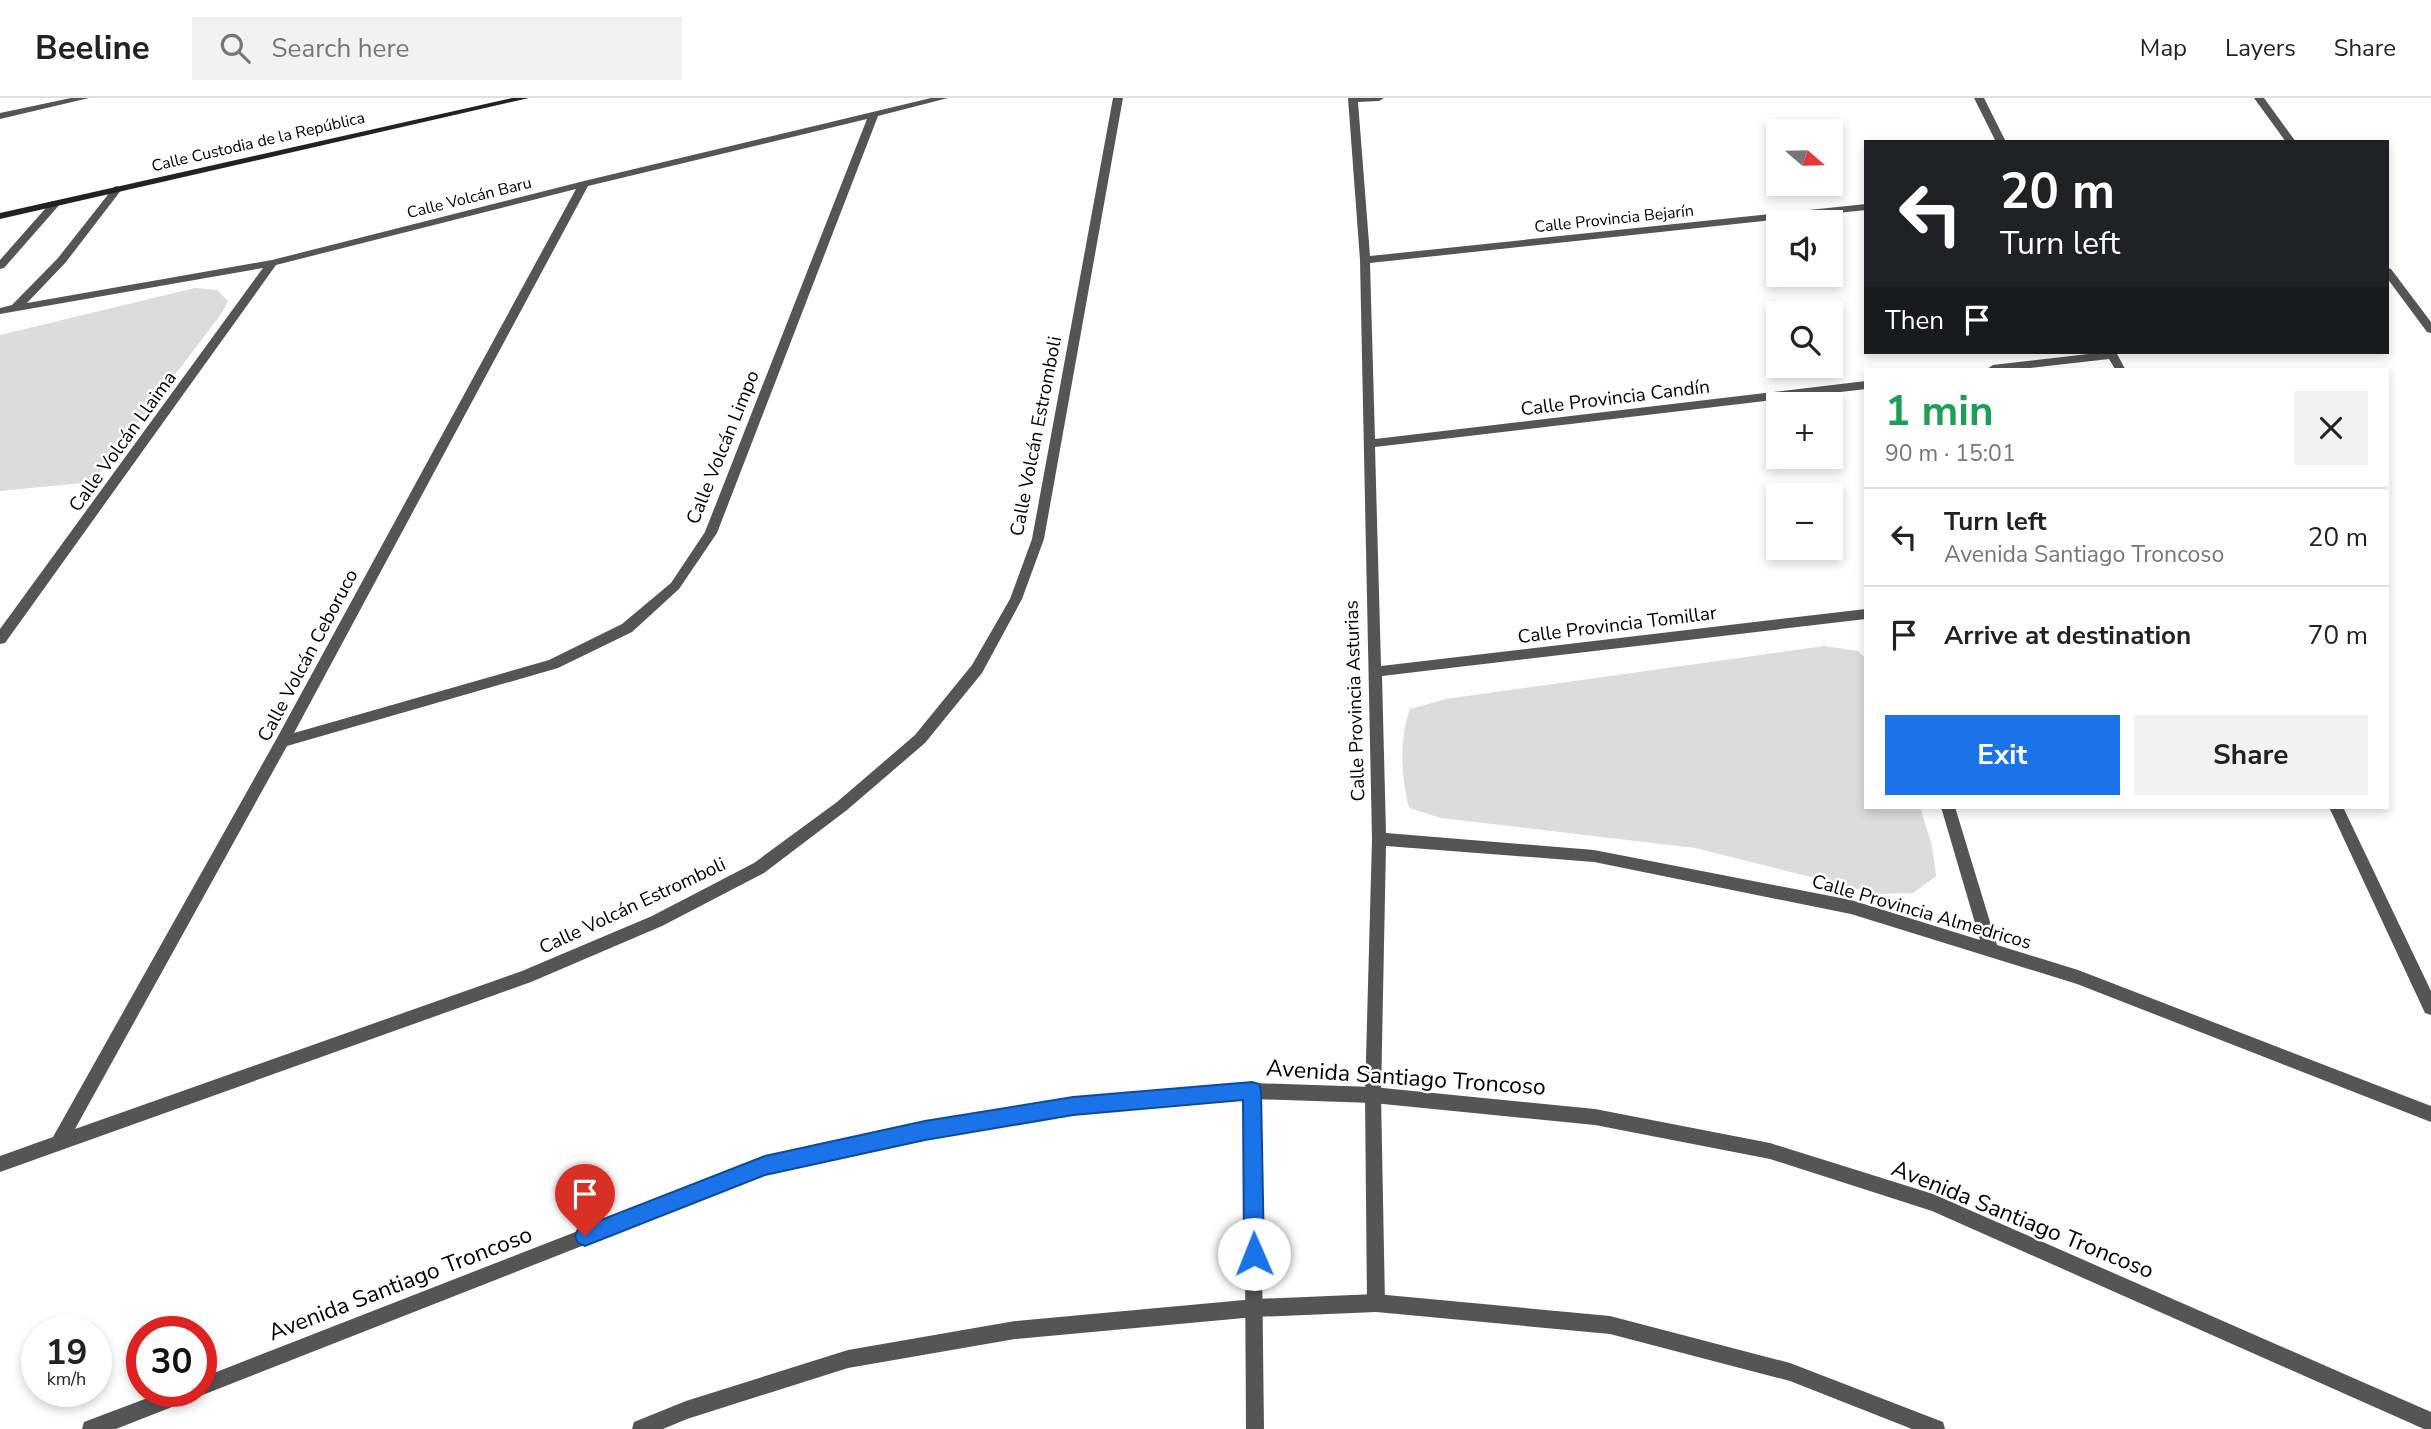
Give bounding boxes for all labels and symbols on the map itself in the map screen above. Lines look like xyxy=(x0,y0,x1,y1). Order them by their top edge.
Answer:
street label: Calle Custodia de la República xyxy=(149,107,367,177)
north arrow xyxy=(1766,119,1843,196)
street label: Calle Volcán Baru xyxy=(405,172,534,224)
street label: Calle Provincia Bejarín xyxy=(1533,200,1695,238)
street label: Calle Volcán Estromboli xyxy=(1004,334,1068,538)
street label: Calle Volcán Llaima xyxy=(63,366,183,517)
street label: Calle Volcán Limpo xyxy=(680,367,766,528)
street label: Calle Provincia Candín xyxy=(1519,373,1711,422)
street label: Calle Volcán Ceboruco xyxy=(251,565,364,746)
street label: Calle Provincia Asturias xyxy=(1338,600,1372,802)
street label: Calle Provincia Tomillar xyxy=(1516,600,1718,650)
street label: Calle Volcán Estromboli xyxy=(535,851,730,961)
street label: Calle Provincia Almedricos xyxy=(1809,868,2035,956)
street label: Avenida Santiago Troncoso xyxy=(1265,1052,1547,1103)
street label: Avenida Santiago Troncoso xyxy=(1887,1153,2159,1286)
pin xyxy=(555,1164,615,1236)
position arrow xyxy=(1217,1217,1291,1291)
street label: Avenida Santiago Troncoso xyxy=(264,1219,537,1348)
speed limit sign: 30 xyxy=(126,1316,217,1407)

